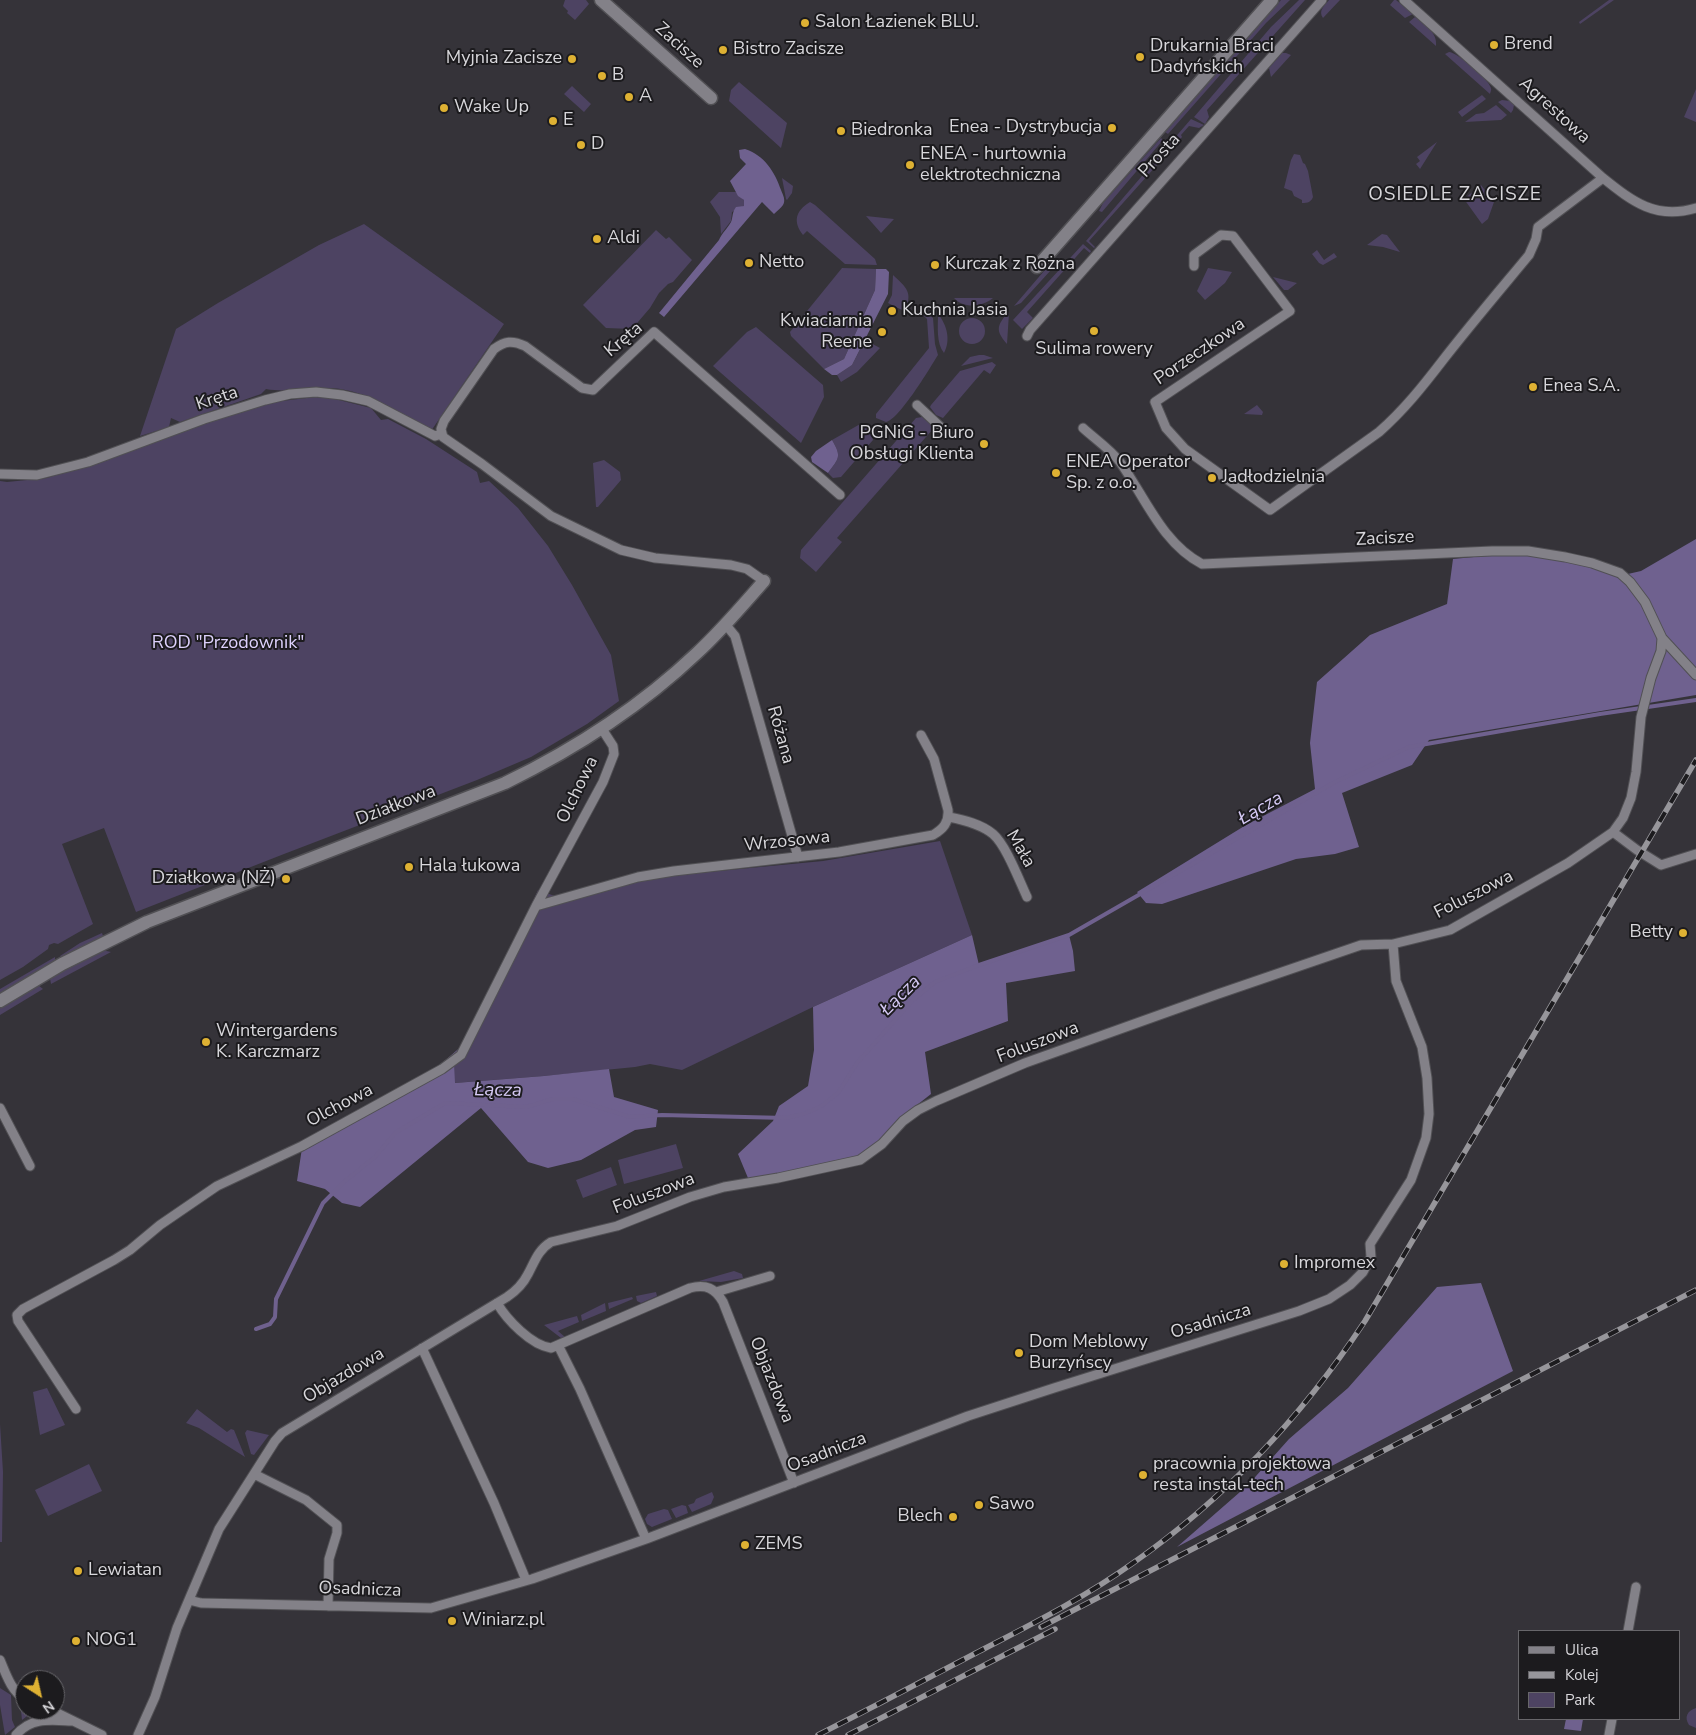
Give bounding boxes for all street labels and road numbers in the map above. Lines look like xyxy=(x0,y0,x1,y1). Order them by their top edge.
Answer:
street label: Zacisze xyxy=(650,18,708,74)
street label: Agrestowa xyxy=(1514,73,1594,149)
street label: Prosta xyxy=(1135,129,1185,183)
street label: Porzeczkowa xyxy=(1150,314,1250,390)
street label: Kręta xyxy=(601,318,647,362)
street label: Kręta xyxy=(193,382,241,416)
street label: Zacisze xyxy=(1355,527,1415,551)
street label: Różana xyxy=(761,704,799,766)
street label: Olchowa xyxy=(553,753,603,827)
street label: Działkowa xyxy=(353,781,439,831)
street label: Mała xyxy=(1001,826,1039,872)
street label: Wrzosowa xyxy=(743,827,831,857)
street label: Foluszowa xyxy=(1431,866,1517,924)
street label: Foluszowa xyxy=(994,1017,1082,1069)
street label: Olchowa xyxy=(303,1080,377,1132)
street label: Foluszowa xyxy=(610,1168,698,1220)
street label: Osadnicza xyxy=(1168,1300,1254,1344)
street label: Objazdowa xyxy=(744,1334,798,1426)
street label: Objazdowa xyxy=(299,1343,389,1409)
street label: Osadnicza xyxy=(784,1428,870,1478)
street label: Osadnicza xyxy=(318,1578,402,1602)

